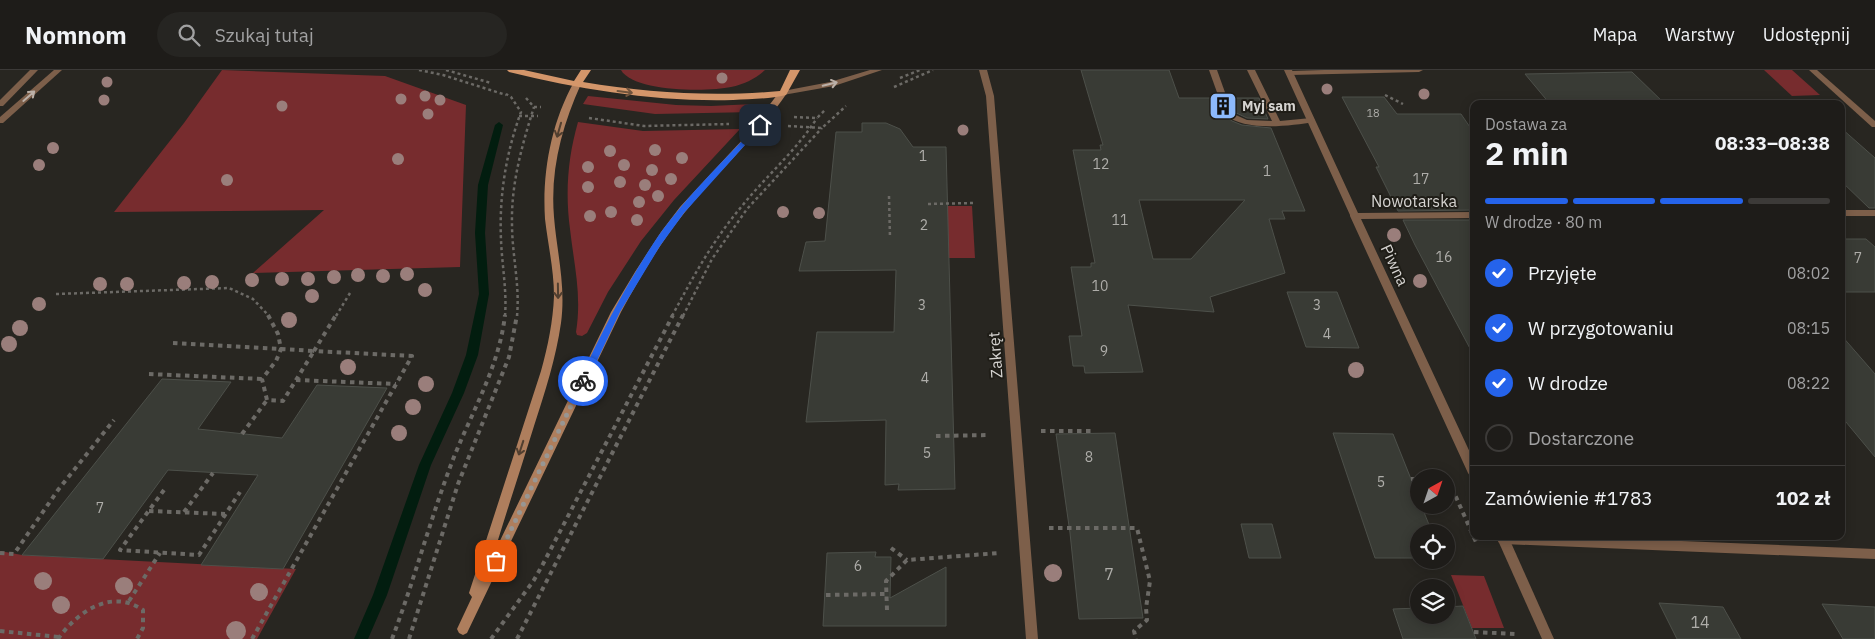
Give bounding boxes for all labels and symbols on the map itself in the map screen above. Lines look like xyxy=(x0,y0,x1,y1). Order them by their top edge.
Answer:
one-way arrow xyxy=(822,79,838,88)
one-way arrow xyxy=(616,87,632,97)
one-way arrow xyxy=(23,90,36,102)
building icon: Myj sam xyxy=(1208,91,1238,121)
place label: Myj sam xyxy=(1242,97,1296,115)
pin xyxy=(739,104,781,146)
house number: 18 xyxy=(1366,106,1380,120)
one-way arrow xyxy=(553,121,563,137)
house number: 1 xyxy=(919,147,927,165)
house number: 12 xyxy=(1093,155,1109,173)
house number: 1 xyxy=(1263,162,1271,180)
house number: 17 xyxy=(1413,170,1429,188)
street label: Nowotarska xyxy=(1371,191,1457,211)
house number: 11 xyxy=(1112,211,1128,229)
house number: 2 xyxy=(920,216,928,234)
street label: Piwna xyxy=(1377,241,1413,289)
house number: 16 xyxy=(1436,248,1452,266)
house number: 7 xyxy=(1854,249,1862,267)
house number: 10 xyxy=(1092,277,1108,295)
one-way arrow xyxy=(553,282,563,298)
house number: 3 xyxy=(918,296,926,314)
house number: 3 xyxy=(1313,296,1321,314)
house number: 4 xyxy=(1323,325,1331,343)
street label: Zakręt xyxy=(983,331,1007,379)
house number: 9 xyxy=(1100,342,1108,360)
courier xyxy=(558,356,608,406)
house number: 4 xyxy=(921,369,929,387)
one-way arrow xyxy=(516,440,526,456)
house number: 5 xyxy=(923,444,931,462)
house number: 8 xyxy=(1085,448,1093,466)
north arrow xyxy=(1410,469,1455,514)
house number: 5 xyxy=(1377,473,1385,491)
house number: 7 xyxy=(96,499,104,517)
pin xyxy=(475,540,517,582)
house number: 6 xyxy=(854,557,862,575)
house number: 7 xyxy=(1104,564,1114,584)
house number: 14 xyxy=(1690,612,1710,632)

